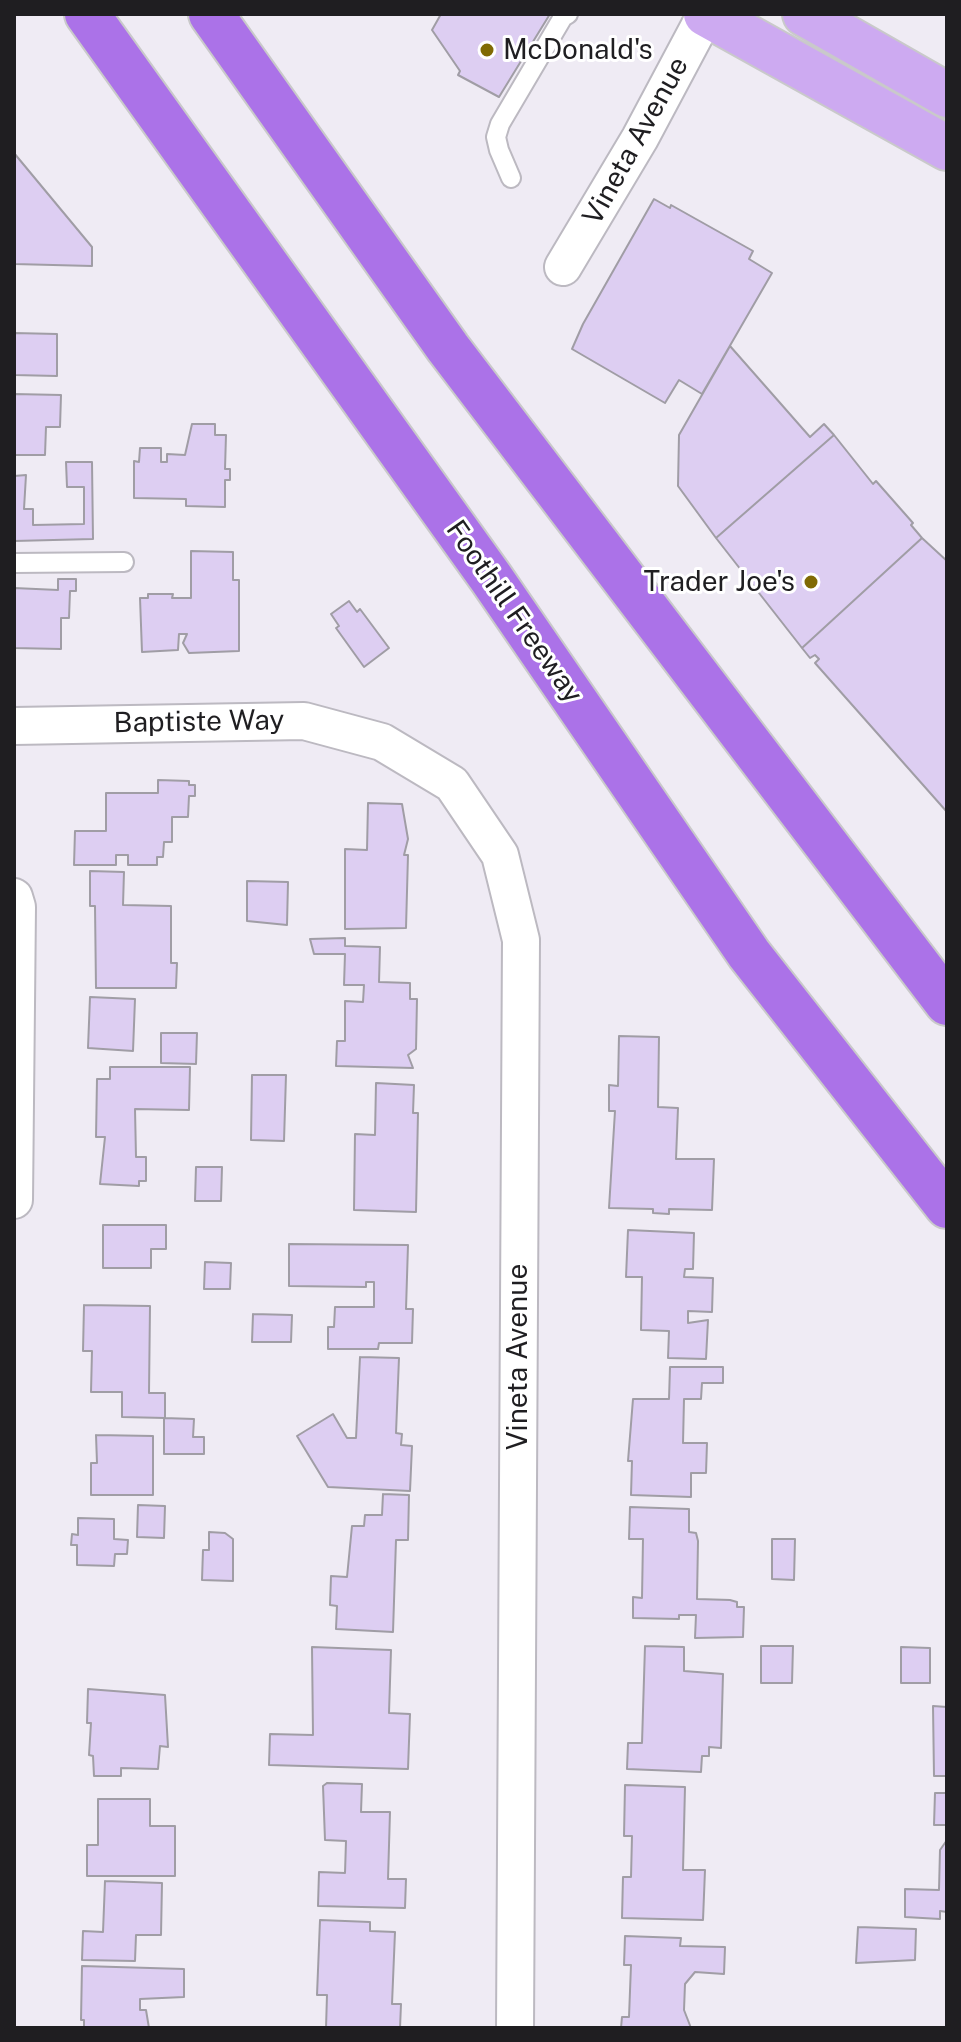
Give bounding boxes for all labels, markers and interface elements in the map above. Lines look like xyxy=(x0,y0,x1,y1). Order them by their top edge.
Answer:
place label: McDonald's xyxy=(503,33,653,67)
marker: McDonald's xyxy=(478,41,496,59)
street label: Vineta Avenue xyxy=(576,51,696,231)
street label: Foothill Freeway xyxy=(439,514,589,710)
place label: Trader Joe's xyxy=(643,565,795,599)
marker: Trader Joe's xyxy=(802,573,820,591)
street label: Baptiste Way xyxy=(113,704,285,740)
street label: Vineta Avenue xyxy=(501,1264,535,1450)

